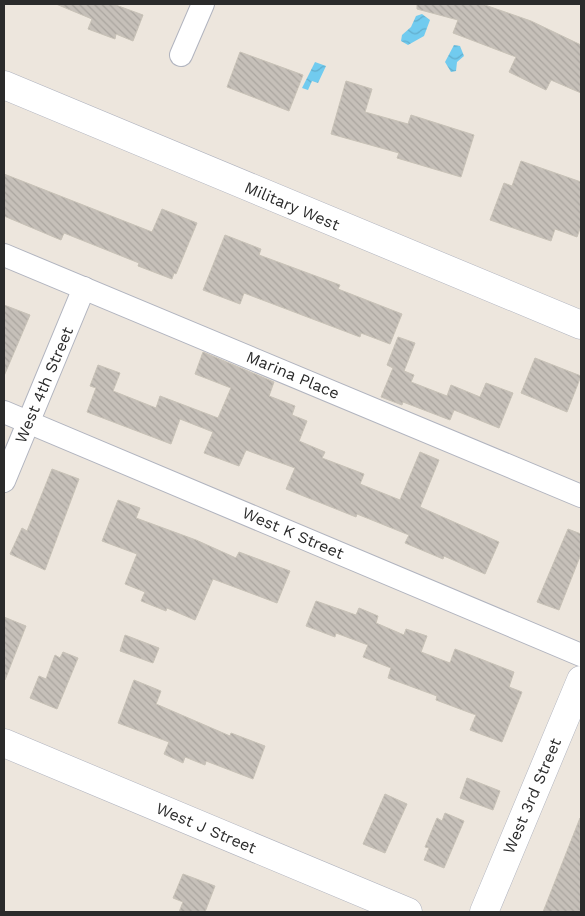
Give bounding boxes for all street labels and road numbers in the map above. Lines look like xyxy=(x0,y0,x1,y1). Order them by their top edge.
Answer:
street label: Military West xyxy=(242,177,343,235)
street label: West 4th Street xyxy=(11,324,77,446)
street label: Marina Place xyxy=(244,347,342,403)
street label: West K Street xyxy=(239,503,347,563)
street label: West 3rd Street xyxy=(499,735,565,857)
street label: West J Street xyxy=(153,798,259,858)

